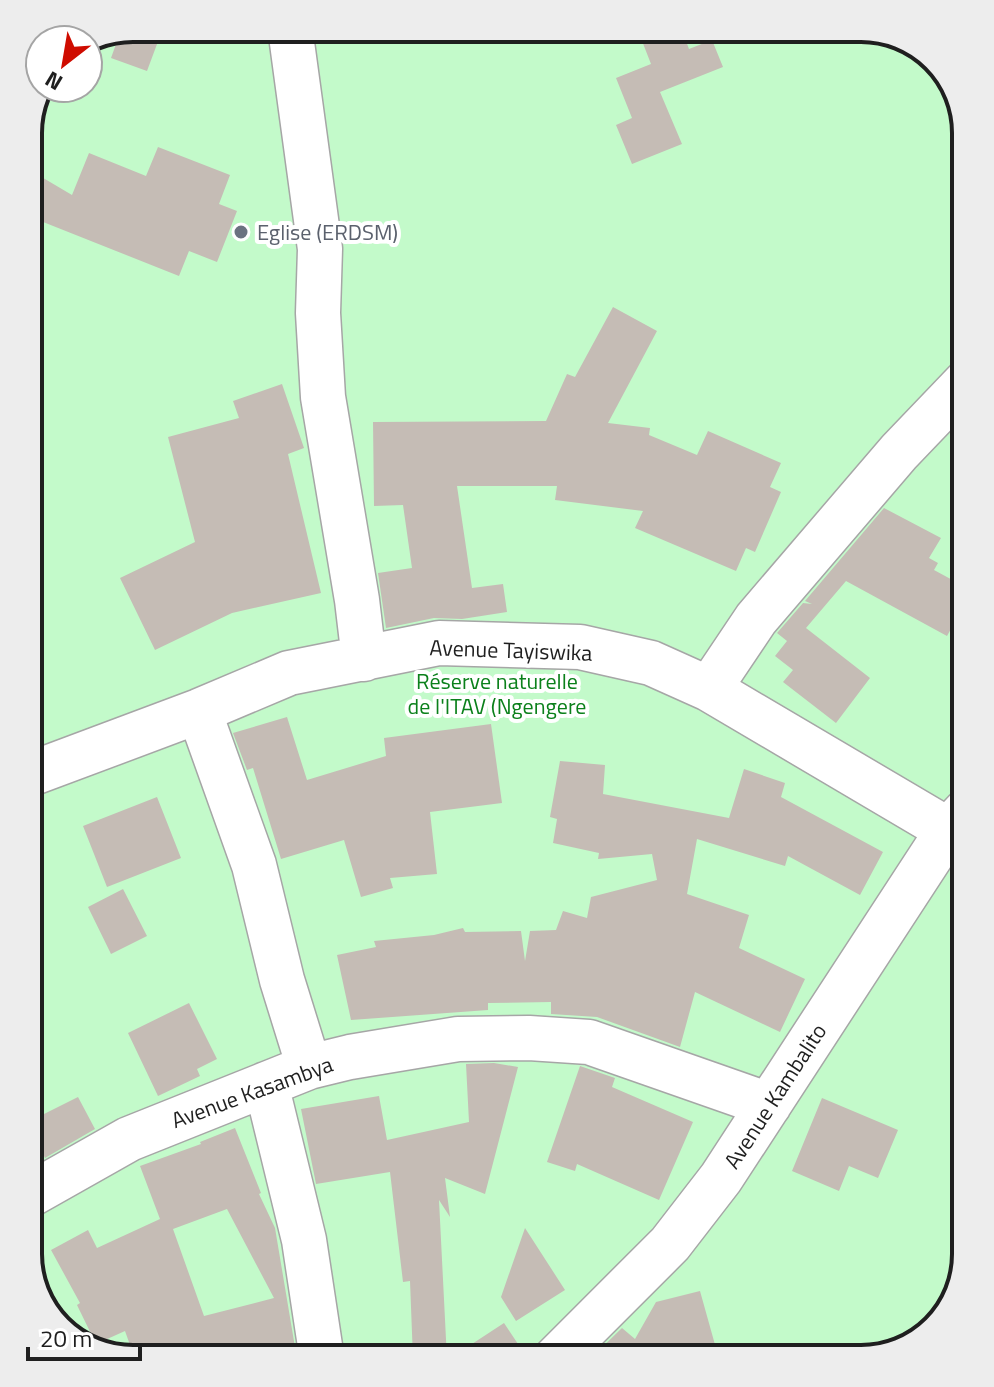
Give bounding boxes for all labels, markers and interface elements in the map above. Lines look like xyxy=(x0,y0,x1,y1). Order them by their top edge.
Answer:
north arrow xyxy=(24,24,104,104)
text: N xyxy=(38,63,69,100)
place label: Eglise (ERDSM) xyxy=(257,215,398,249)
marker: Eglise (ERDSM) xyxy=(232,223,250,241)
street label: Avenue Tayiswika xyxy=(429,630,593,670)
park label: Réserve naturelle de l'ITAV (Ngengere xyxy=(408,664,586,723)
street label: Avenue Kambalito xyxy=(715,1017,835,1175)
street label: Avenue Kasambya xyxy=(166,1047,338,1137)
scale bar xyxy=(28,1311,140,1361)
text: 20 m xyxy=(40,1320,92,1356)

